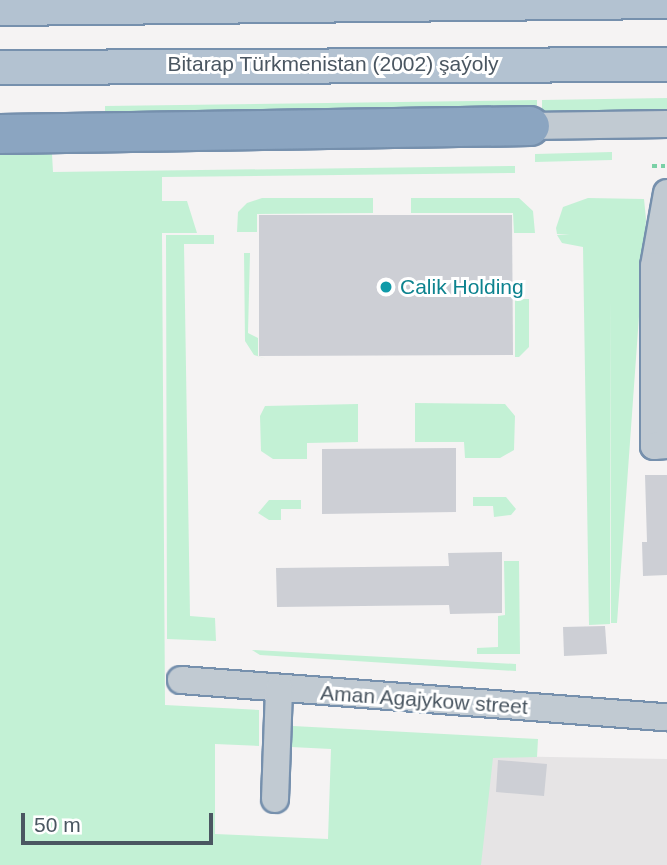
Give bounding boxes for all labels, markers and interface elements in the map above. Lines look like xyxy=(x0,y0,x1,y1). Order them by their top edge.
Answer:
street label: Bitarap Türkmenistan (2002) şaýoly xyxy=(167,51,499,77)
place label: Calik Holding xyxy=(400,274,524,300)
marker: Calik Holding xyxy=(378,279,394,295)
street label: Aman Agajykow street xyxy=(319,680,529,720)
scale bar xyxy=(24,798,217,842)
text: 50 m xyxy=(34,813,81,836)

